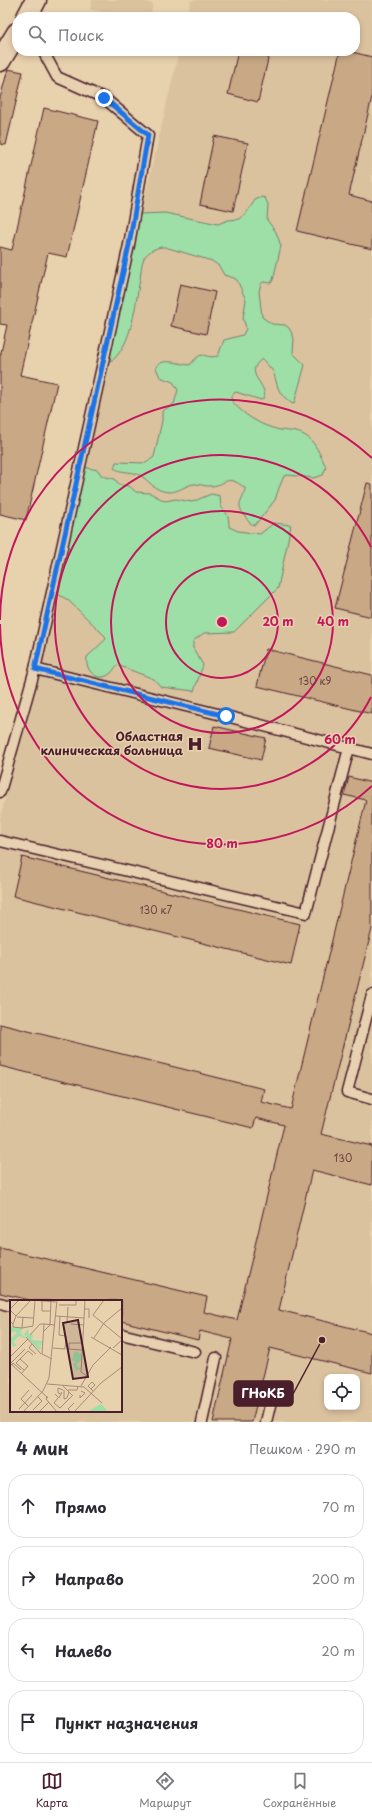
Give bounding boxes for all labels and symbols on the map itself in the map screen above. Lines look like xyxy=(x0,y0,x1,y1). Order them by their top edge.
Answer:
route end xyxy=(95,89,113,107)
text: 20 m xyxy=(262,612,294,630)
text: 40 m xyxy=(317,612,349,630)
centre of rings xyxy=(215,615,229,629)
house number: 130 к9 xyxy=(299,673,331,688)
route start xyxy=(217,707,235,725)
place label: Областная клиническая больница xyxy=(40,727,184,759)
text: 60 m xyxy=(324,730,356,748)
hospital icon: Областная клиническая больница xyxy=(186,735,204,753)
text: 80 m xyxy=(206,834,238,852)
house number: 130 к7 xyxy=(140,902,173,917)
house number: 130 xyxy=(334,1150,352,1165)
inset map xyxy=(10,1300,122,1412)
callout: ГНоКБ xyxy=(234,1381,293,1406)
text: ГНоКБ xyxy=(241,1383,285,1402)

